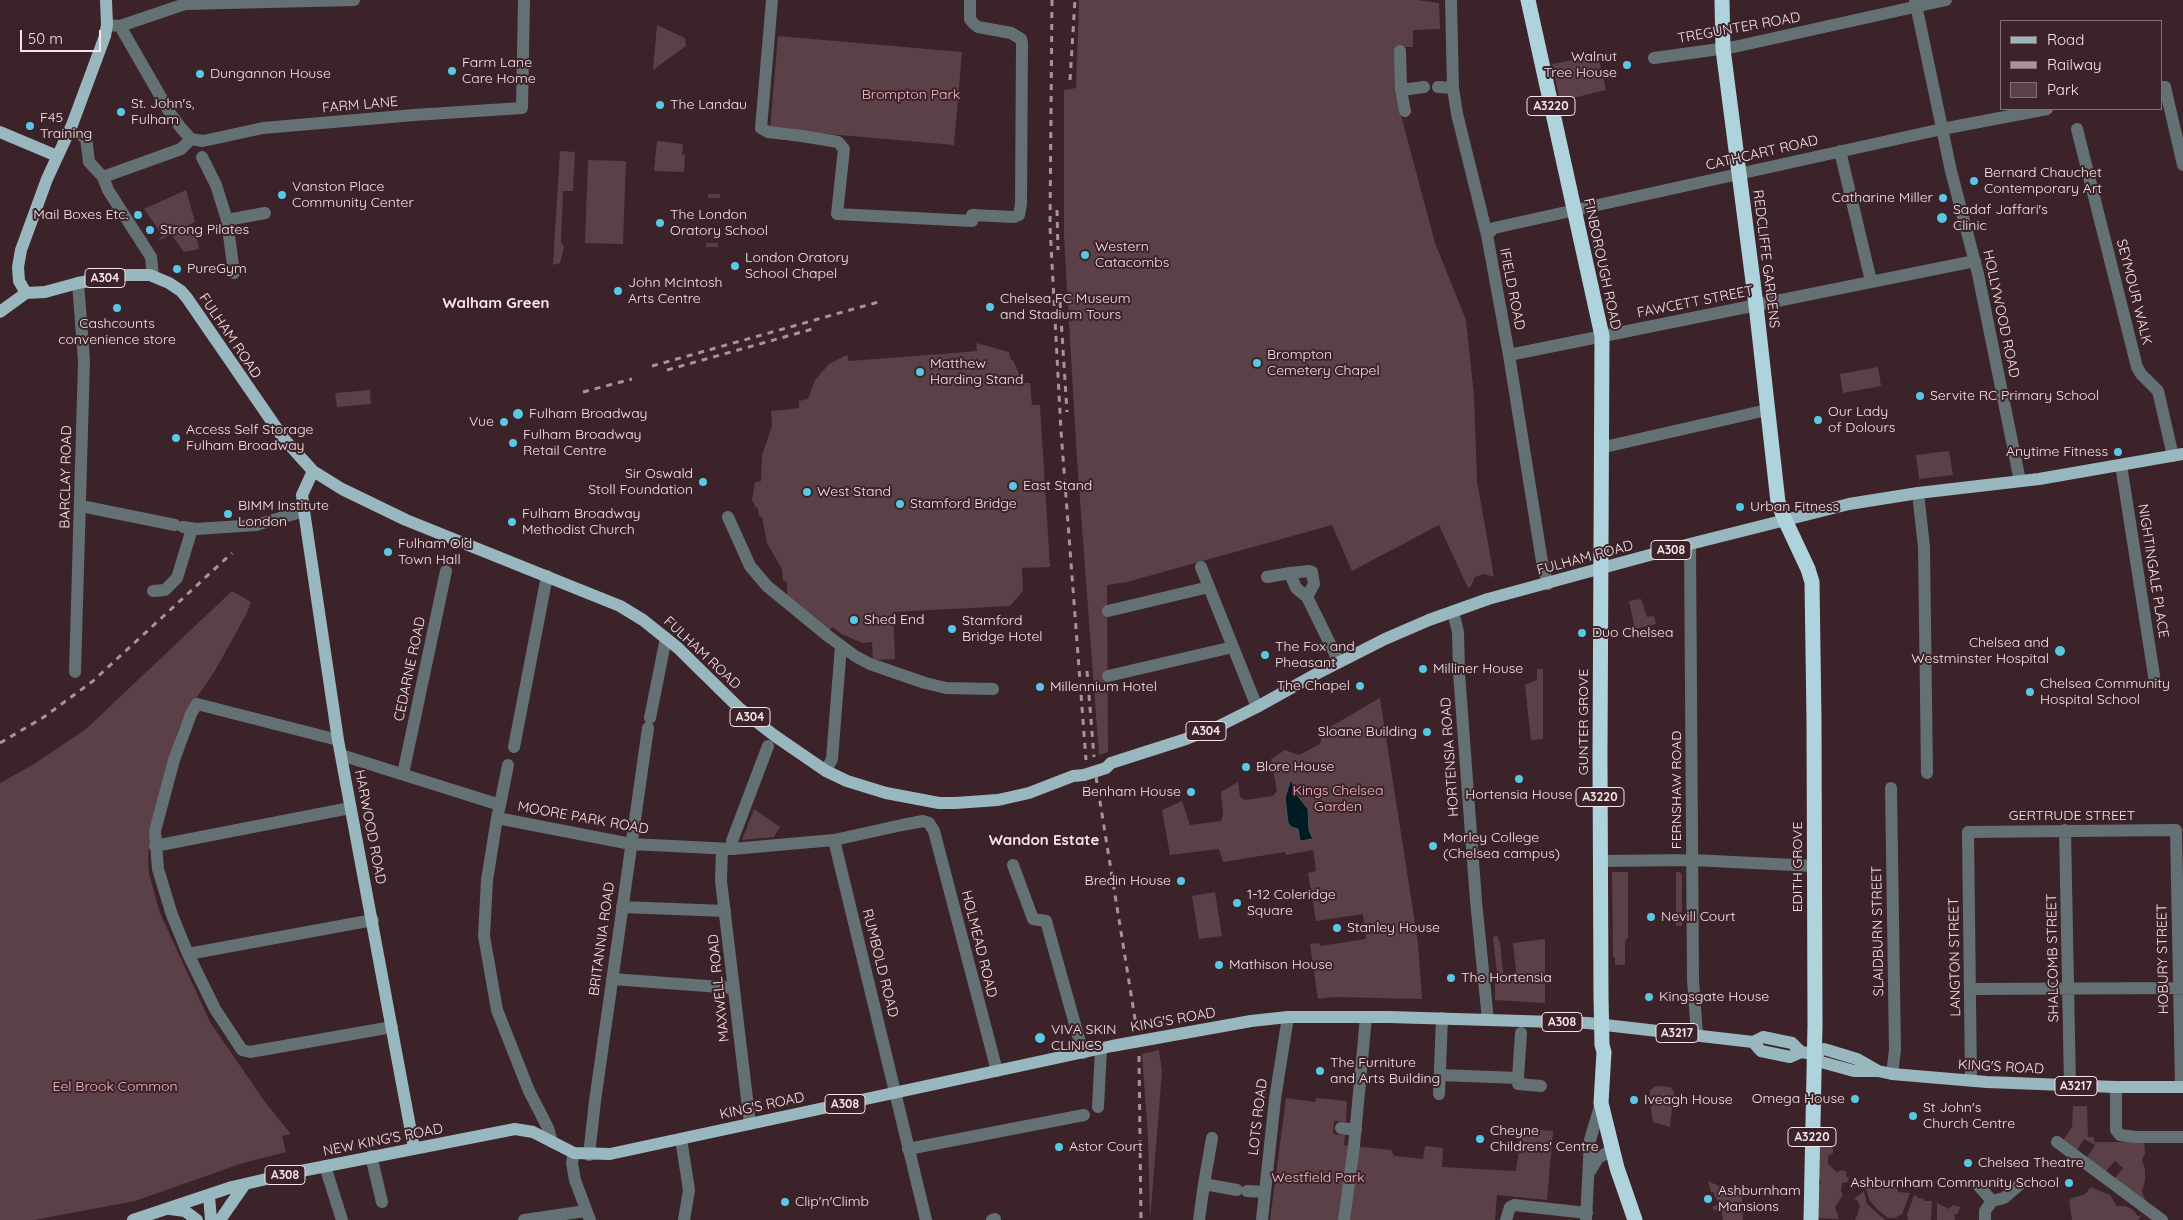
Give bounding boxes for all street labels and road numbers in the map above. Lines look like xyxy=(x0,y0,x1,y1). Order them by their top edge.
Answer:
street label: TREGUNTER ROAD xyxy=(1676,9,1802,47)
street label: FARM LANE xyxy=(321,93,399,117)
road number: A3220 xyxy=(1527,96,1575,115)
street label: CATHCART ROAD xyxy=(1704,132,1820,174)
street label: REDCLIFFE GARDENS xyxy=(1749,189,1783,329)
street label: FINBOROUGH ROAD xyxy=(1580,197,1624,331)
street label: SEYMOUR WALK xyxy=(2113,237,2155,347)
street label: IFIELD ROAD xyxy=(1496,247,1528,331)
street label: HOLLYWOOD ROAD xyxy=(1979,248,2023,380)
road number: A304 xyxy=(85,268,125,288)
street label: FAWCETT STREET xyxy=(1635,282,1755,322)
street label: FULHAM ROAD xyxy=(195,290,265,382)
street label: BARCLAY ROAD xyxy=(57,425,75,529)
street label: NIGHTINGALE PLACE xyxy=(2134,503,2172,639)
street label: FULHAM ROAD xyxy=(1535,537,1635,579)
road number: A308 xyxy=(1651,540,1691,560)
street label: FULHAM ROAD xyxy=(660,613,744,693)
street label: CEDARNE ROAD xyxy=(391,615,429,723)
street label: GUNTER GROVE xyxy=(1576,669,1592,775)
street label: HORTENSIA ROAD xyxy=(1437,697,1463,817)
road number: A304 xyxy=(730,708,770,726)
road number: A304 xyxy=(1186,721,1226,740)
street label: FERNSHAW ROAD xyxy=(1669,731,1685,849)
street label: HARWOOD ROAD xyxy=(351,768,389,886)
road number: A3220 xyxy=(1576,788,1624,806)
street label: MOORE PARK ROAD xyxy=(516,798,650,838)
street label: GERTRUDE STREET xyxy=(2009,808,2135,824)
street label: EDITH GROVE xyxy=(1790,822,1806,912)
street label: SLAIDBURN STREET xyxy=(1868,866,1888,996)
street label: BRITANNIA ROAD xyxy=(586,881,618,997)
street label: HOLMEAD ROAD xyxy=(958,889,1000,999)
street label: SHALCOMB STREET xyxy=(2043,893,2063,1023)
street label: LANGTON STREET xyxy=(1946,897,1964,1017)
street label: HOBURY STREET xyxy=(2154,904,2172,1014)
street label: RUMBOLD ROAD xyxy=(858,907,902,1019)
street label: MAXWELL ROAD xyxy=(705,933,733,1043)
street label: KING'S ROAD xyxy=(1129,1004,1217,1036)
road number: A308 xyxy=(1542,1012,1582,1032)
road number: A3217 xyxy=(1656,1024,1698,1042)
street label: KING'S ROAD xyxy=(1957,1056,2045,1078)
road number: A3217 xyxy=(2055,1076,2097,1096)
street label: LOTS ROAD xyxy=(1245,1078,1271,1156)
street label: KING'S ROAD xyxy=(718,1089,806,1123)
road number: A308 xyxy=(825,1094,865,1114)
street label: NEW KING'S ROAD xyxy=(322,1120,444,1160)
road number: A3220 xyxy=(1788,1128,1836,1146)
road number: A308 xyxy=(265,1166,305,1184)

